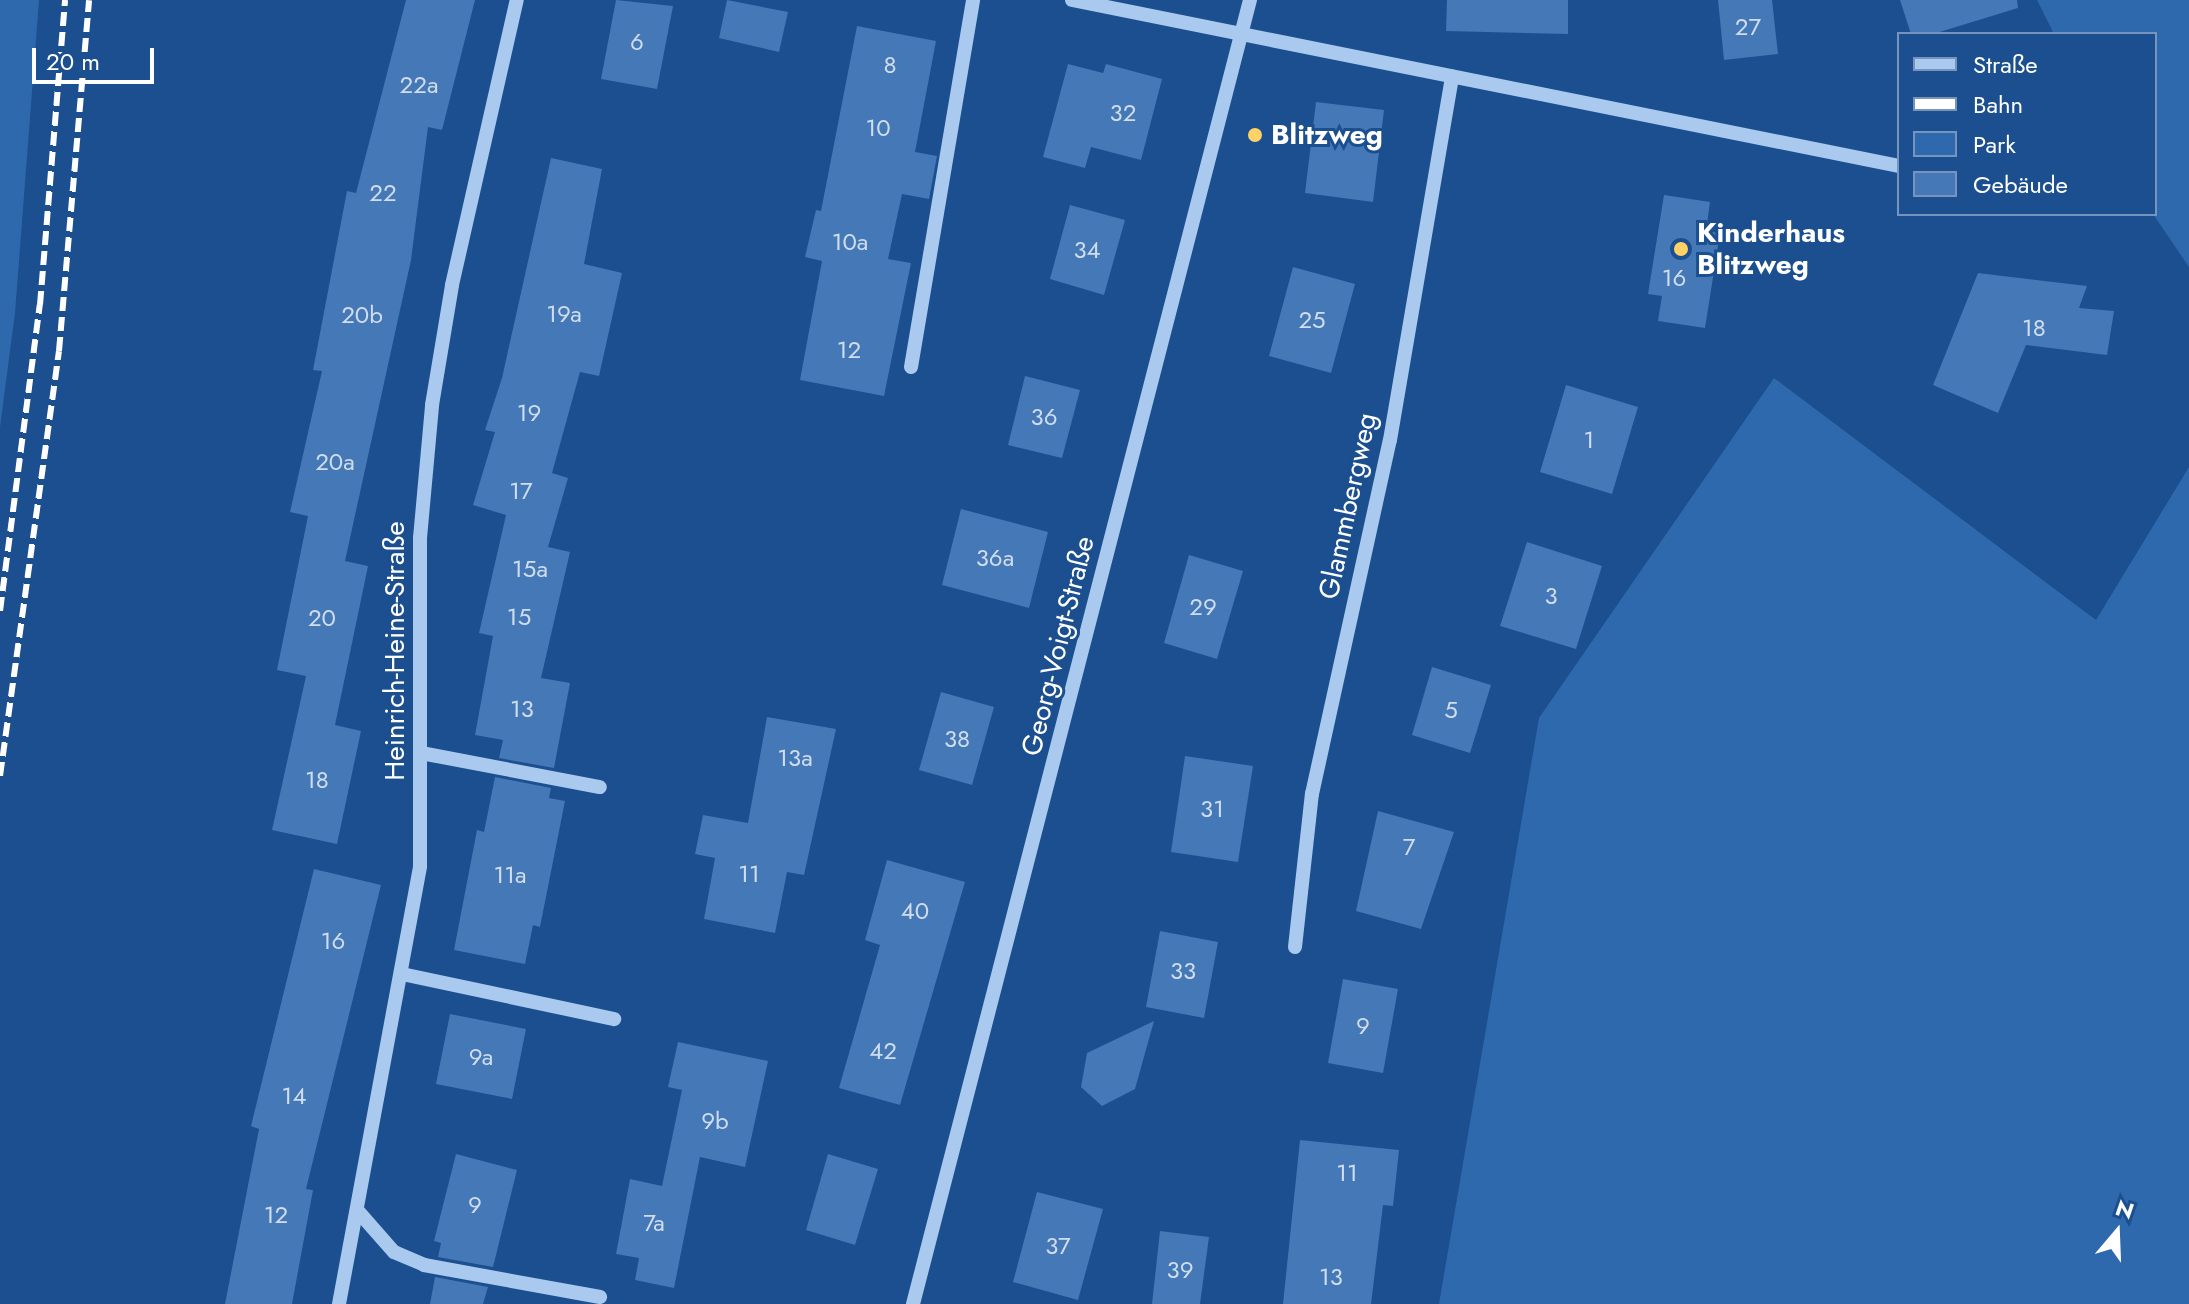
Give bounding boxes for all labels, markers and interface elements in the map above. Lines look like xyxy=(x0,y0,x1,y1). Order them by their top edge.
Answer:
house number: 27 xyxy=(1735,13,1761,41)
house number: 6 xyxy=(630,28,644,56)
scale bar xyxy=(36,32,158,82)
legend xyxy=(1897,32,2157,216)
text: 20 m xyxy=(46,44,100,79)
text: Straße xyxy=(1973,47,2038,82)
house number: 8 xyxy=(883,51,897,79)
house number: 22a xyxy=(400,71,438,99)
text: Bahn xyxy=(1973,87,2023,122)
house number: 32 xyxy=(1110,99,1136,127)
house number: 10 xyxy=(865,114,891,142)
place label: Blitzweg xyxy=(1271,118,1383,152)
marker: Blitzweg xyxy=(1246,126,1264,144)
text: Park xyxy=(1973,127,2016,162)
text: Gebäude xyxy=(1973,167,2068,202)
house number: 22 xyxy=(369,179,397,207)
place label: Kinderhaus Blitzweg xyxy=(1697,216,1845,282)
house number: 10a xyxy=(832,228,868,256)
house number: 34 xyxy=(1073,236,1101,264)
marker: Kinderhaus Blitzweg xyxy=(1672,240,1690,258)
house number: 16 xyxy=(1662,264,1686,292)
house number: 19a xyxy=(546,300,582,328)
house number: 20b xyxy=(341,301,383,329)
house number: 25 xyxy=(1298,306,1326,334)
house number: 18 xyxy=(2022,314,2046,342)
house number: 12 xyxy=(837,336,861,364)
house number: 19 xyxy=(517,399,541,427)
house number: 36 xyxy=(1031,403,1057,431)
street label: Glammbergweg xyxy=(1312,410,1384,602)
house number: 1 xyxy=(1584,426,1594,454)
house number: 20a xyxy=(315,448,355,476)
house number: 17 xyxy=(509,477,533,505)
street label: Heinrich-Heine-Straße xyxy=(378,521,412,781)
street label: Georg-Voigt-Straße xyxy=(1014,533,1102,759)
house number: 36a xyxy=(976,544,1014,572)
house number: 15a xyxy=(512,555,548,583)
house number: 3 xyxy=(1544,582,1558,610)
house number: 29 xyxy=(1189,593,1217,621)
house number: 15 xyxy=(507,603,531,631)
house number: 20 xyxy=(308,604,336,632)
house number: 13 xyxy=(510,695,534,723)
house number: 5 xyxy=(1444,696,1458,724)
house number: 38 xyxy=(944,725,970,753)
house number: 13a xyxy=(777,744,813,772)
house number: 18 xyxy=(305,766,329,794)
house number: 31 xyxy=(1200,795,1224,823)
house number: 7 xyxy=(1403,833,1415,861)
house number: 11 xyxy=(738,860,760,888)
house number: 11a xyxy=(493,861,527,889)
house number: 40 xyxy=(901,897,929,925)
house number: 16 xyxy=(321,927,345,955)
house number: 33 xyxy=(1170,957,1196,985)
house number: 9 xyxy=(1356,1012,1370,1040)
house number: 42 xyxy=(869,1037,897,1065)
house number: 9a xyxy=(469,1043,493,1071)
house number: 14 xyxy=(282,1082,306,1110)
house number: 9b xyxy=(701,1107,729,1135)
house number: 11 xyxy=(1336,1159,1358,1187)
house number: 9 xyxy=(468,1191,482,1219)
text: N xyxy=(2111,1191,2138,1227)
north arrow xyxy=(2077,1192,2157,1272)
house number: 12 xyxy=(264,1201,288,1229)
house number: 7a xyxy=(643,1209,665,1237)
house number: 37 xyxy=(1045,1232,1071,1260)
house number: 39 xyxy=(1167,1256,1193,1284)
house number: 13 xyxy=(1319,1263,1343,1291)

